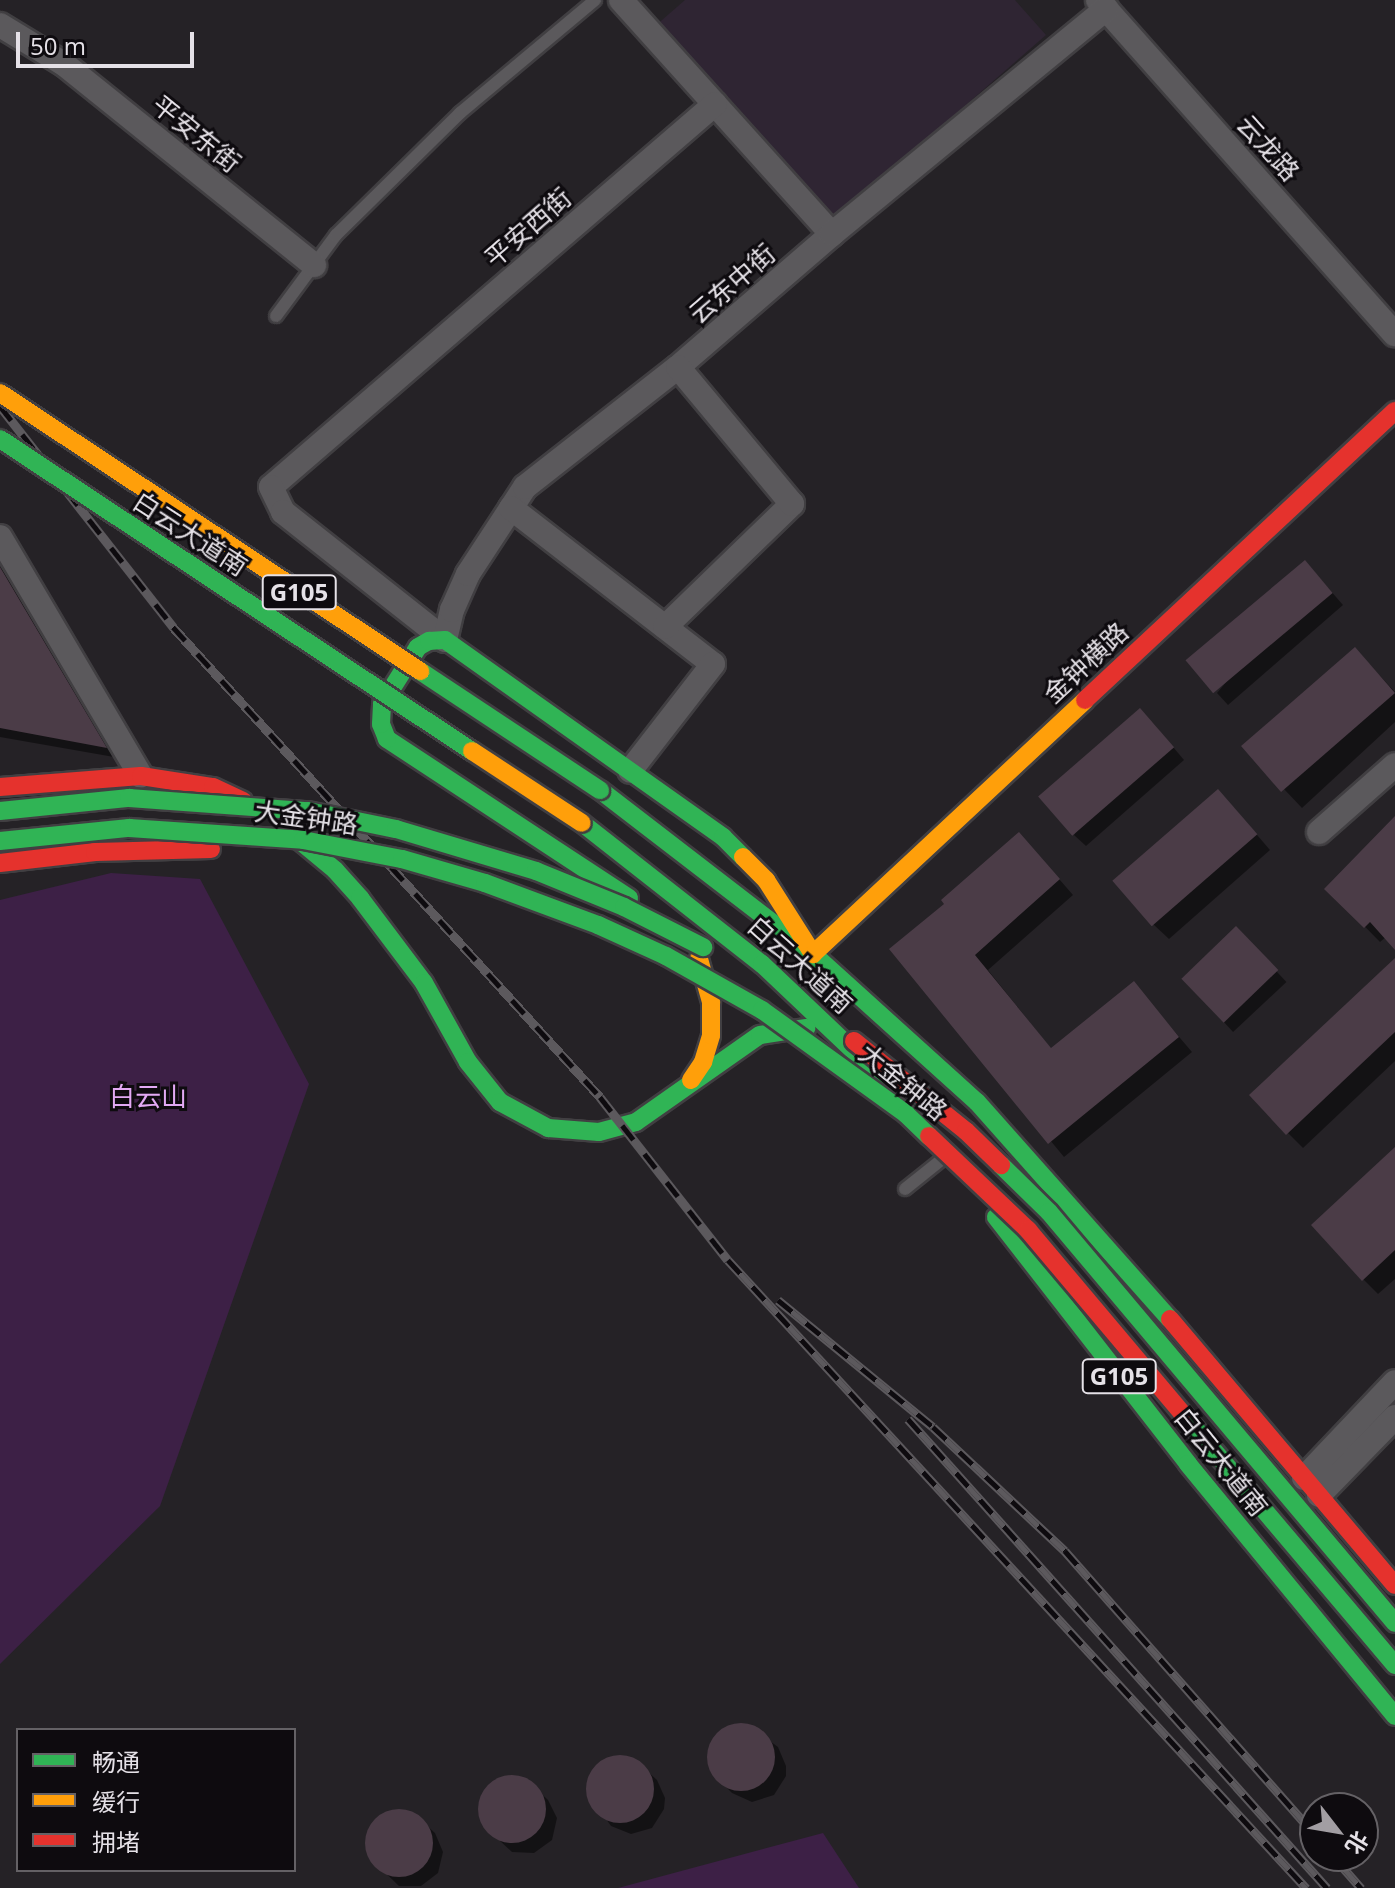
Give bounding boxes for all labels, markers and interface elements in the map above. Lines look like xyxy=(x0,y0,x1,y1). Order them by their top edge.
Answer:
scale bar xyxy=(20,16,198,66)
text: 50 m xyxy=(30,29,86,62)
street label: 平安东街 xyxy=(146,89,246,179)
street label: 云龙路 xyxy=(1230,109,1306,187)
street label: 平安西街 xyxy=(479,182,577,274)
street label: 云东中街 xyxy=(683,238,781,330)
street label: 白云大道南 xyxy=(127,486,253,582)
road number: G105 xyxy=(261,572,337,612)
street label: 金钟横路 xyxy=(1037,616,1135,710)
street label: 大金钟路 xyxy=(252,795,360,841)
street label: 白云大道南 xyxy=(741,910,859,1020)
street label: 大金钟路 xyxy=(853,1037,953,1127)
park label: 白云山 xyxy=(109,1081,187,1113)
road number: G105 xyxy=(1081,1356,1157,1396)
street label: 白云大道南 xyxy=(1168,1402,1274,1522)
legend xyxy=(16,1728,296,1872)
text: 畅通 xyxy=(92,1745,140,1778)
text: 缓行 xyxy=(92,1785,140,1818)
north arrow xyxy=(1299,1792,1379,1872)
text: 拥堵 xyxy=(92,1825,140,1858)
text: 北 xyxy=(1339,1826,1376,1860)

